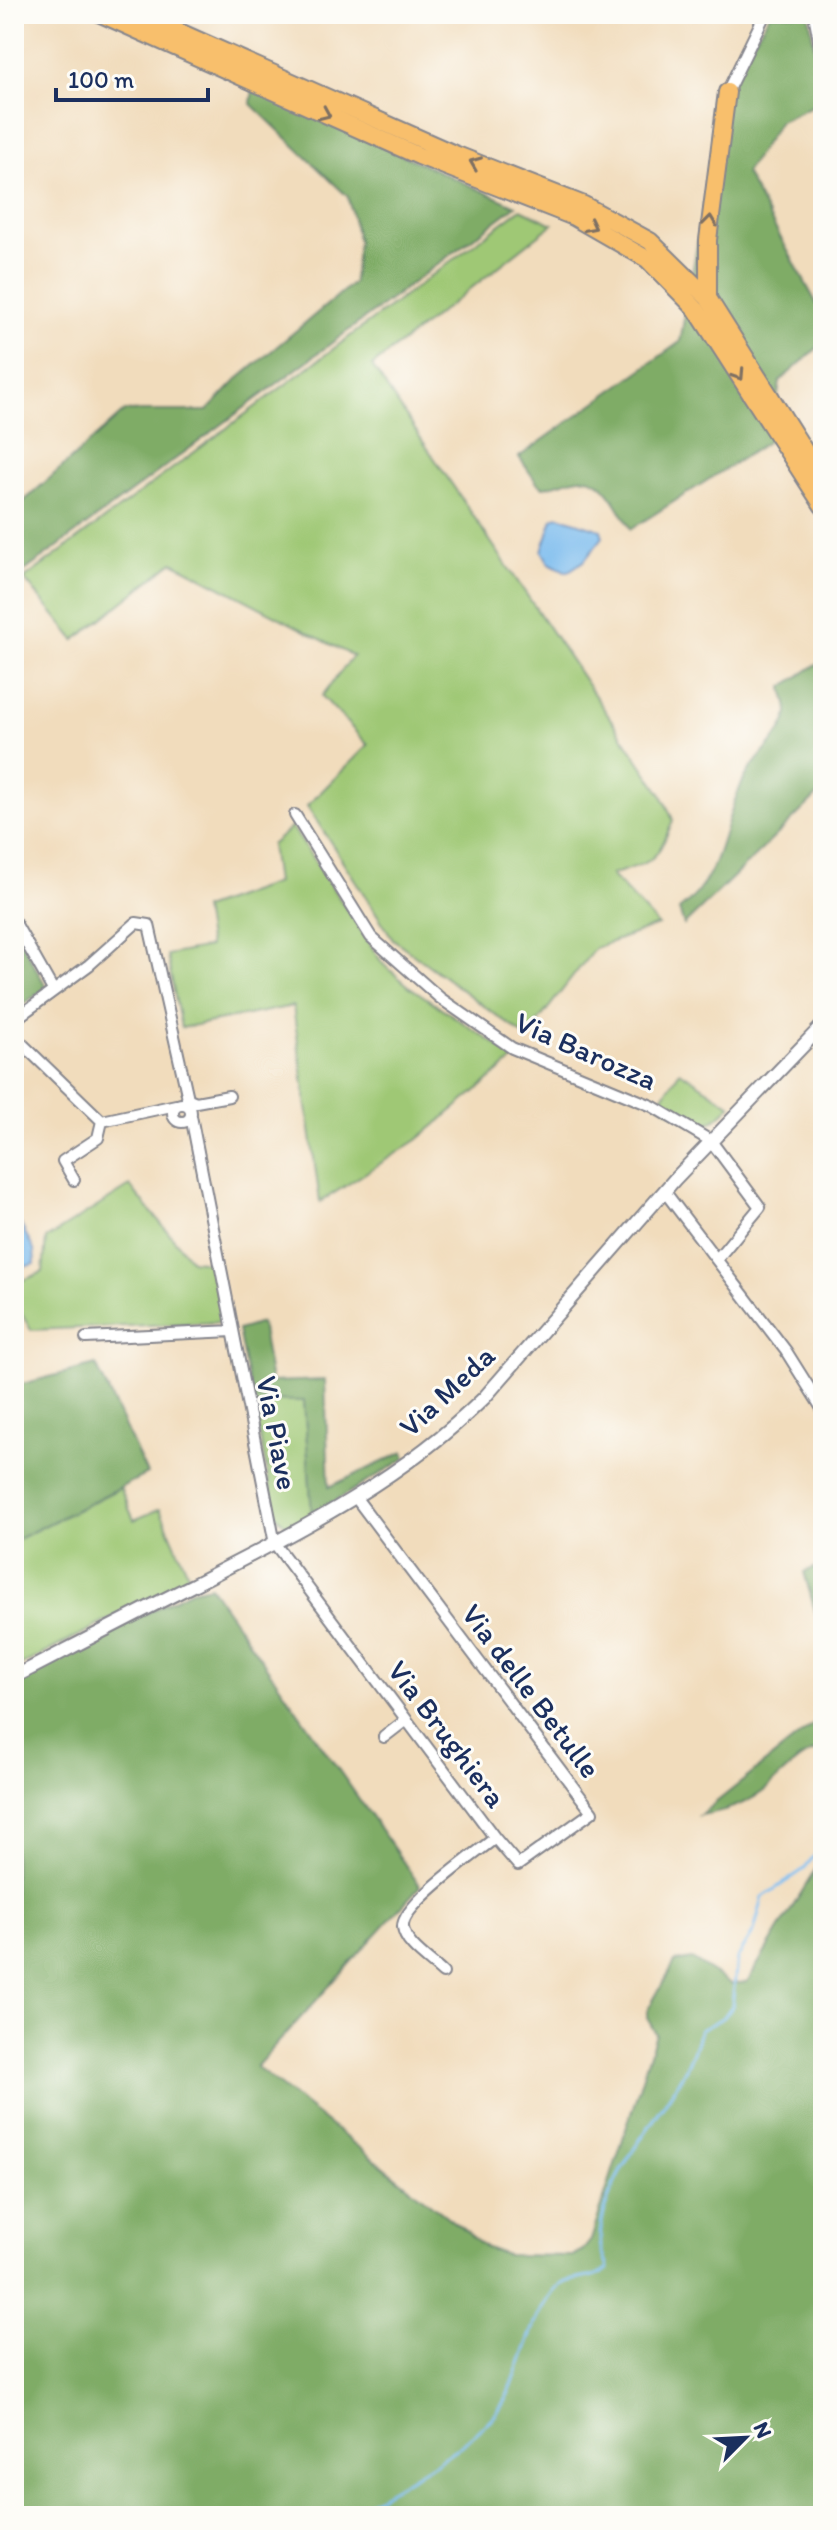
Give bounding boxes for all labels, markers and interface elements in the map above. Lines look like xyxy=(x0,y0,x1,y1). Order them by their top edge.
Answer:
scale bar xyxy=(56,52,208,102)
text: 100 m xyxy=(68,65,134,94)
one-way arrow xyxy=(317,105,331,121)
one-way arrow xyxy=(469,156,483,173)
one-way arrow xyxy=(701,214,718,228)
one-way arrow xyxy=(582,216,597,231)
one-way arrow xyxy=(730,366,745,380)
street label: Via Barozza xyxy=(510,1003,663,1098)
street label: Via Meda xyxy=(391,1337,503,1444)
street label: Via Piave xyxy=(248,1373,307,1493)
street label: Via delle Betulle xyxy=(454,1596,609,1785)
street label: Via Brughiera xyxy=(380,1653,515,1815)
north arrow xyxy=(705,2398,785,2478)
text: N xyxy=(747,2418,778,2442)

